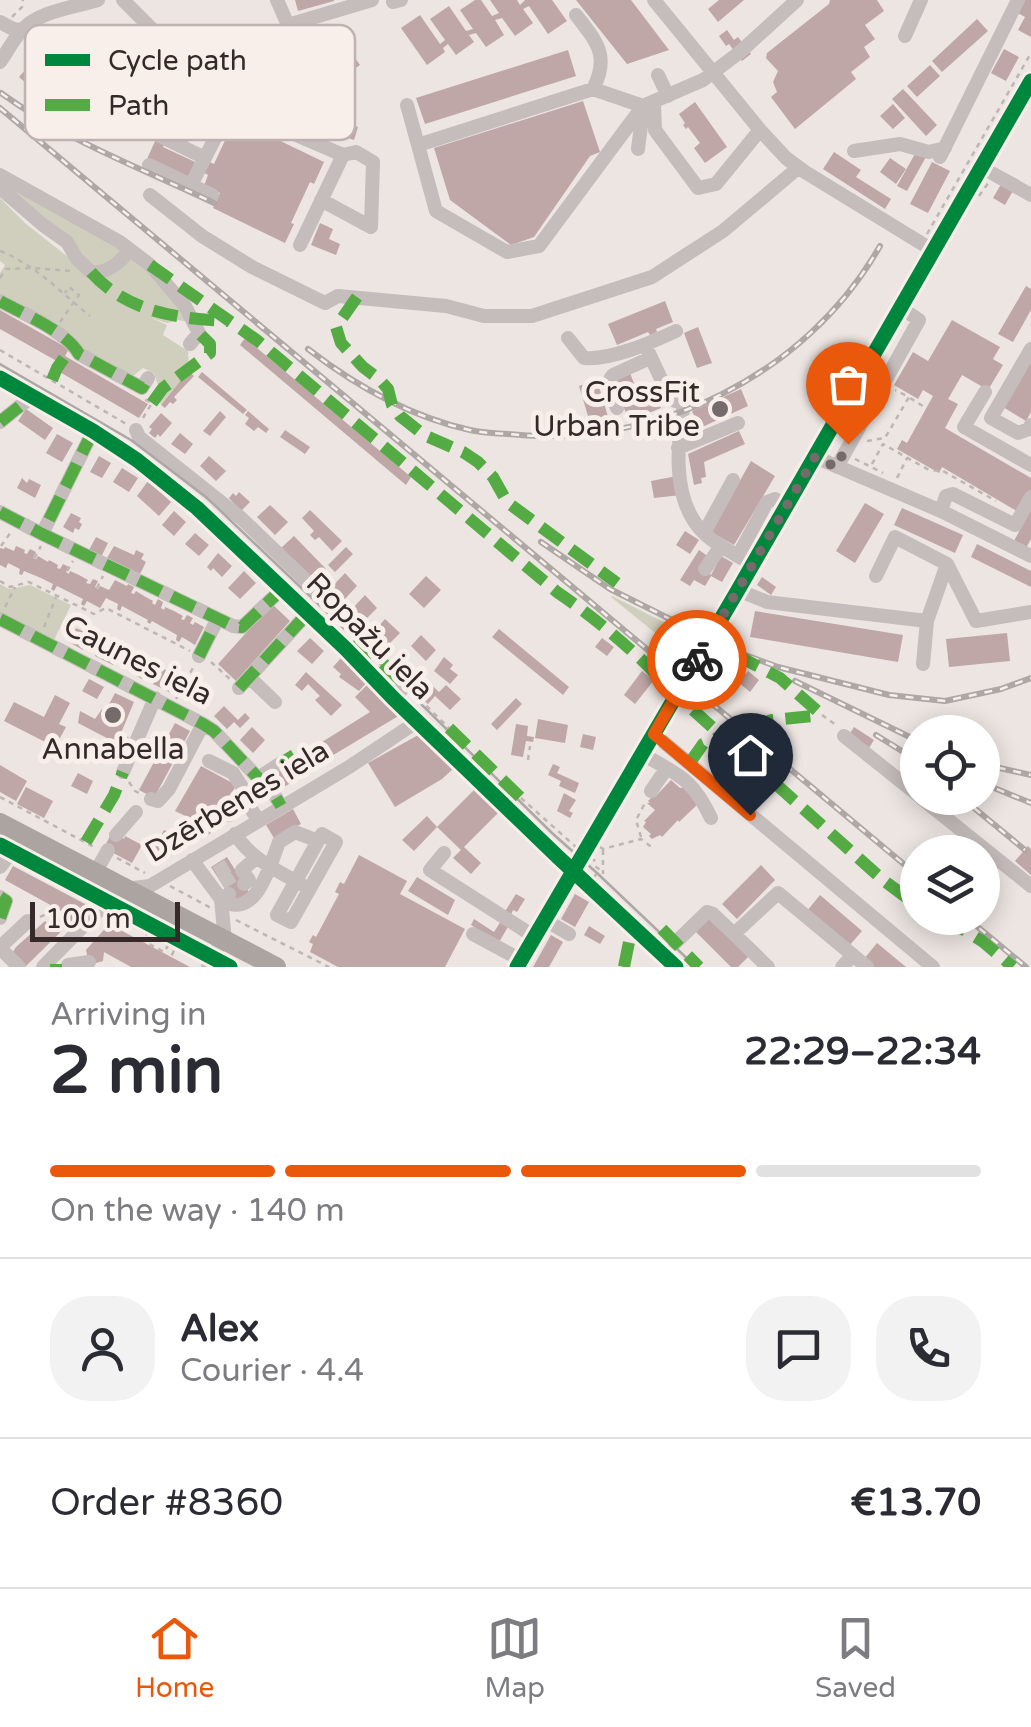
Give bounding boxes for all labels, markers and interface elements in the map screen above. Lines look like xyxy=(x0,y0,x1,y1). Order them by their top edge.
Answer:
legend xyxy=(25,25,355,140)
text: Cycle path xyxy=(108,44,247,78)
text: Path xyxy=(108,89,169,123)
pin xyxy=(806,342,891,445)
icon: bag xyxy=(821,357,876,412)
place label: CrossFit Urban Tribe xyxy=(533,374,700,445)
marker: CrossFit Urban Tribe xyxy=(709,398,731,420)
street label: Ropažu iela xyxy=(298,565,441,708)
street label: Caunes iela xyxy=(57,607,218,714)
courier xyxy=(647,610,747,710)
icon: bike xyxy=(670,633,725,688)
marker: Annabella xyxy=(102,704,124,726)
pin xyxy=(708,713,793,816)
map controls xyxy=(900,715,1000,935)
button: locate xyxy=(900,715,1000,815)
icon: home xyxy=(723,728,778,783)
place label: Annabella xyxy=(41,731,185,768)
street label: Dzērbenes iela xyxy=(139,732,336,871)
button: layers xyxy=(900,835,1000,935)
scale bar xyxy=(30,897,180,941)
text: 100 m xyxy=(45,902,131,936)
text: Arriving in xyxy=(50,996,207,1034)
text: 22:29–22:34 xyxy=(744,1029,981,1075)
text: 2 min xyxy=(50,1032,223,1111)
text: On the way · 140 m xyxy=(50,1192,345,1230)
button: person xyxy=(50,1296,155,1401)
button: chat xyxy=(746,1296,851,1401)
button: phone xyxy=(876,1296,981,1401)
text: Alex xyxy=(180,1306,259,1352)
text: Courier · 4.4 xyxy=(180,1352,364,1390)
text: Order #8360 xyxy=(50,1480,283,1526)
text: €13.70 xyxy=(850,1480,981,1526)
tab: Home xyxy=(135,1611,214,1705)
tab: Map xyxy=(484,1611,545,1705)
tab: Saved xyxy=(815,1611,896,1705)

